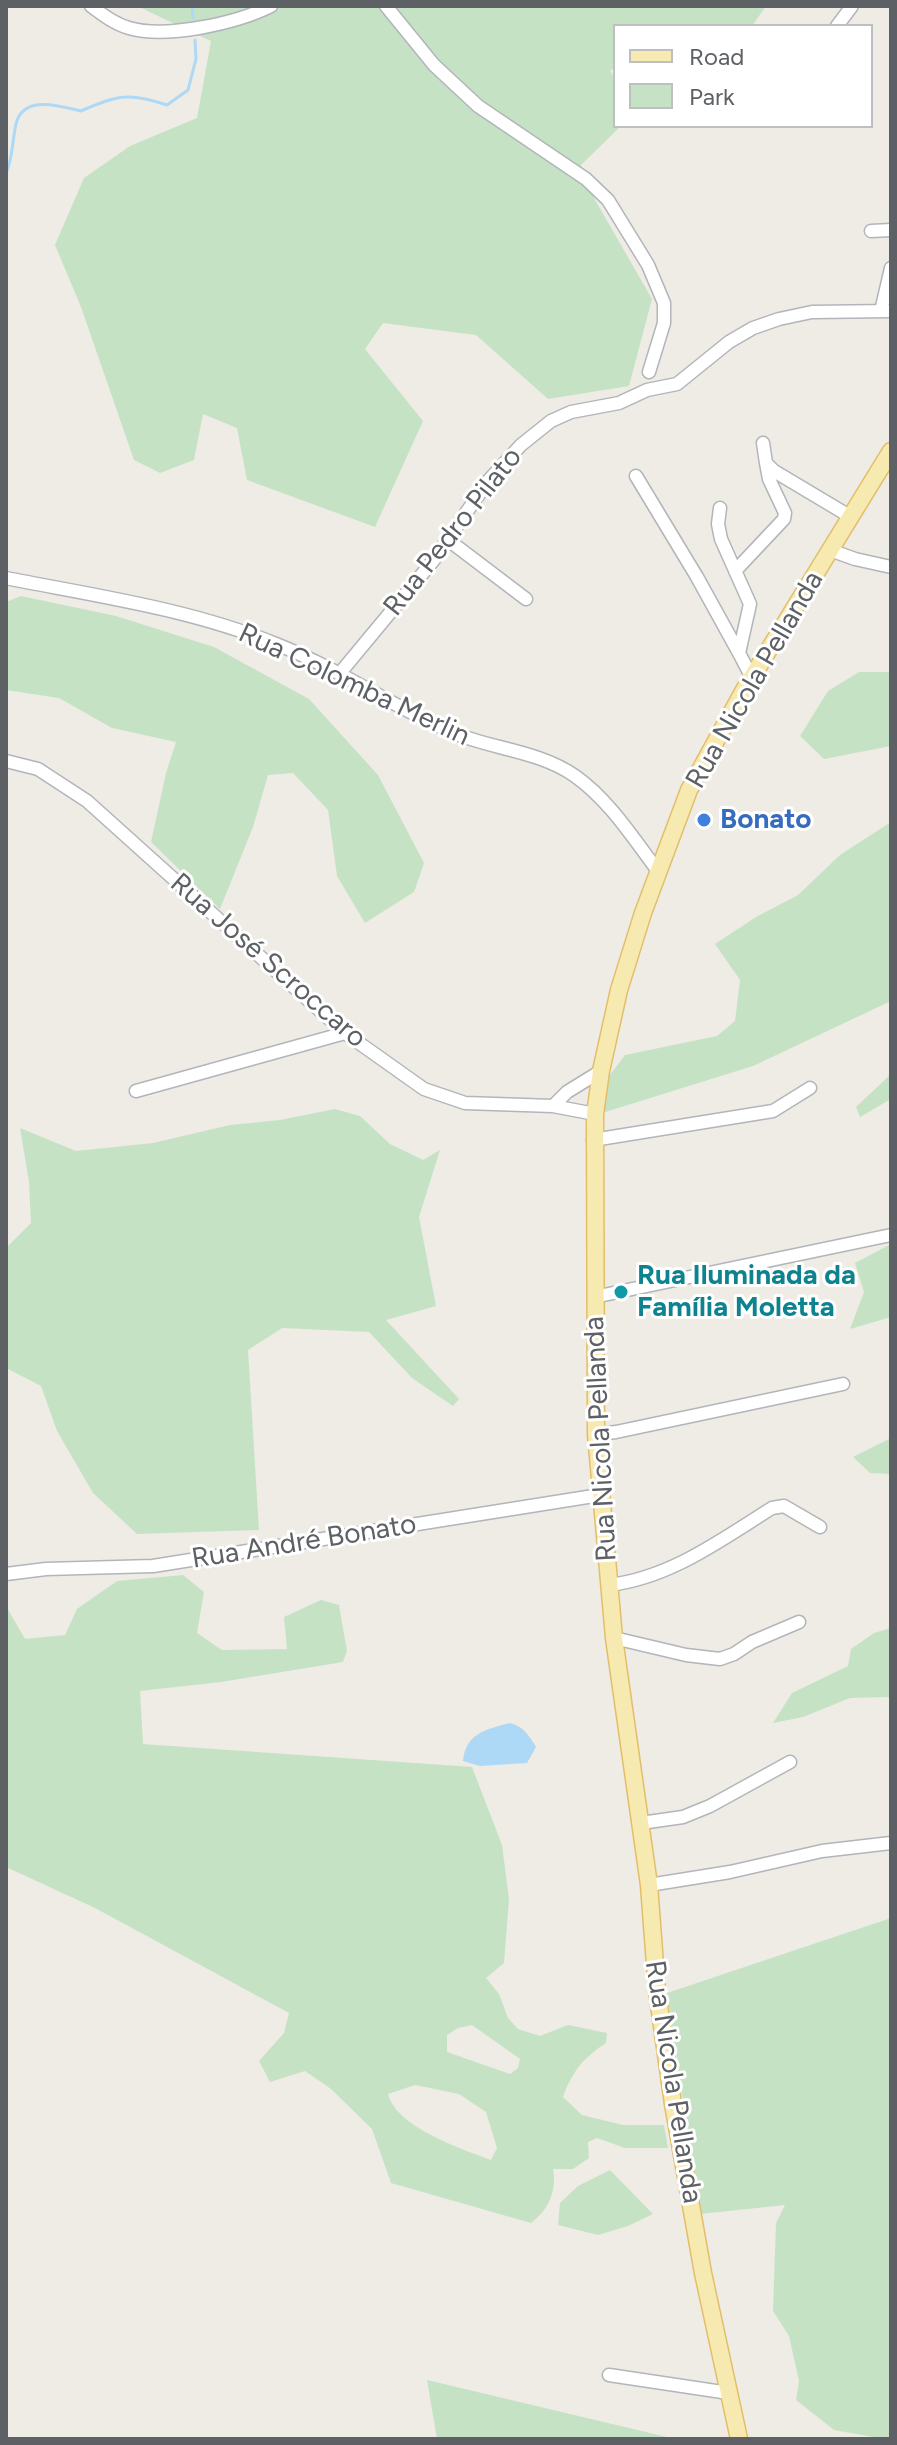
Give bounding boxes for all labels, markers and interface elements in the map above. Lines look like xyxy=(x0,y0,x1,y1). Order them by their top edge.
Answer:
legend xyxy=(613,24,873,128)
text: Road xyxy=(689,42,744,71)
text: Park xyxy=(689,82,735,111)
street label: Rua Pedro Pilato xyxy=(377,441,529,623)
street label: Rua Nicola Pellanda xyxy=(679,565,831,795)
street label: Rua Colomba Merlin xyxy=(233,617,475,753)
place label: Bonato xyxy=(720,803,812,837)
marker: Bonato xyxy=(695,811,713,829)
street label: Rua José Scroccaro xyxy=(163,867,373,1055)
place label: Rua Iluminada da Família Moletta xyxy=(637,1259,856,1325)
marker: Rua Iluminada da Família Moletta xyxy=(612,1283,630,1301)
street label: Rua Nicola Pellanda xyxy=(578,1316,624,1562)
street label: Rua André Bonato xyxy=(189,1508,419,1576)
street label: Rua Nicola Pellanda xyxy=(637,1958,709,2206)

